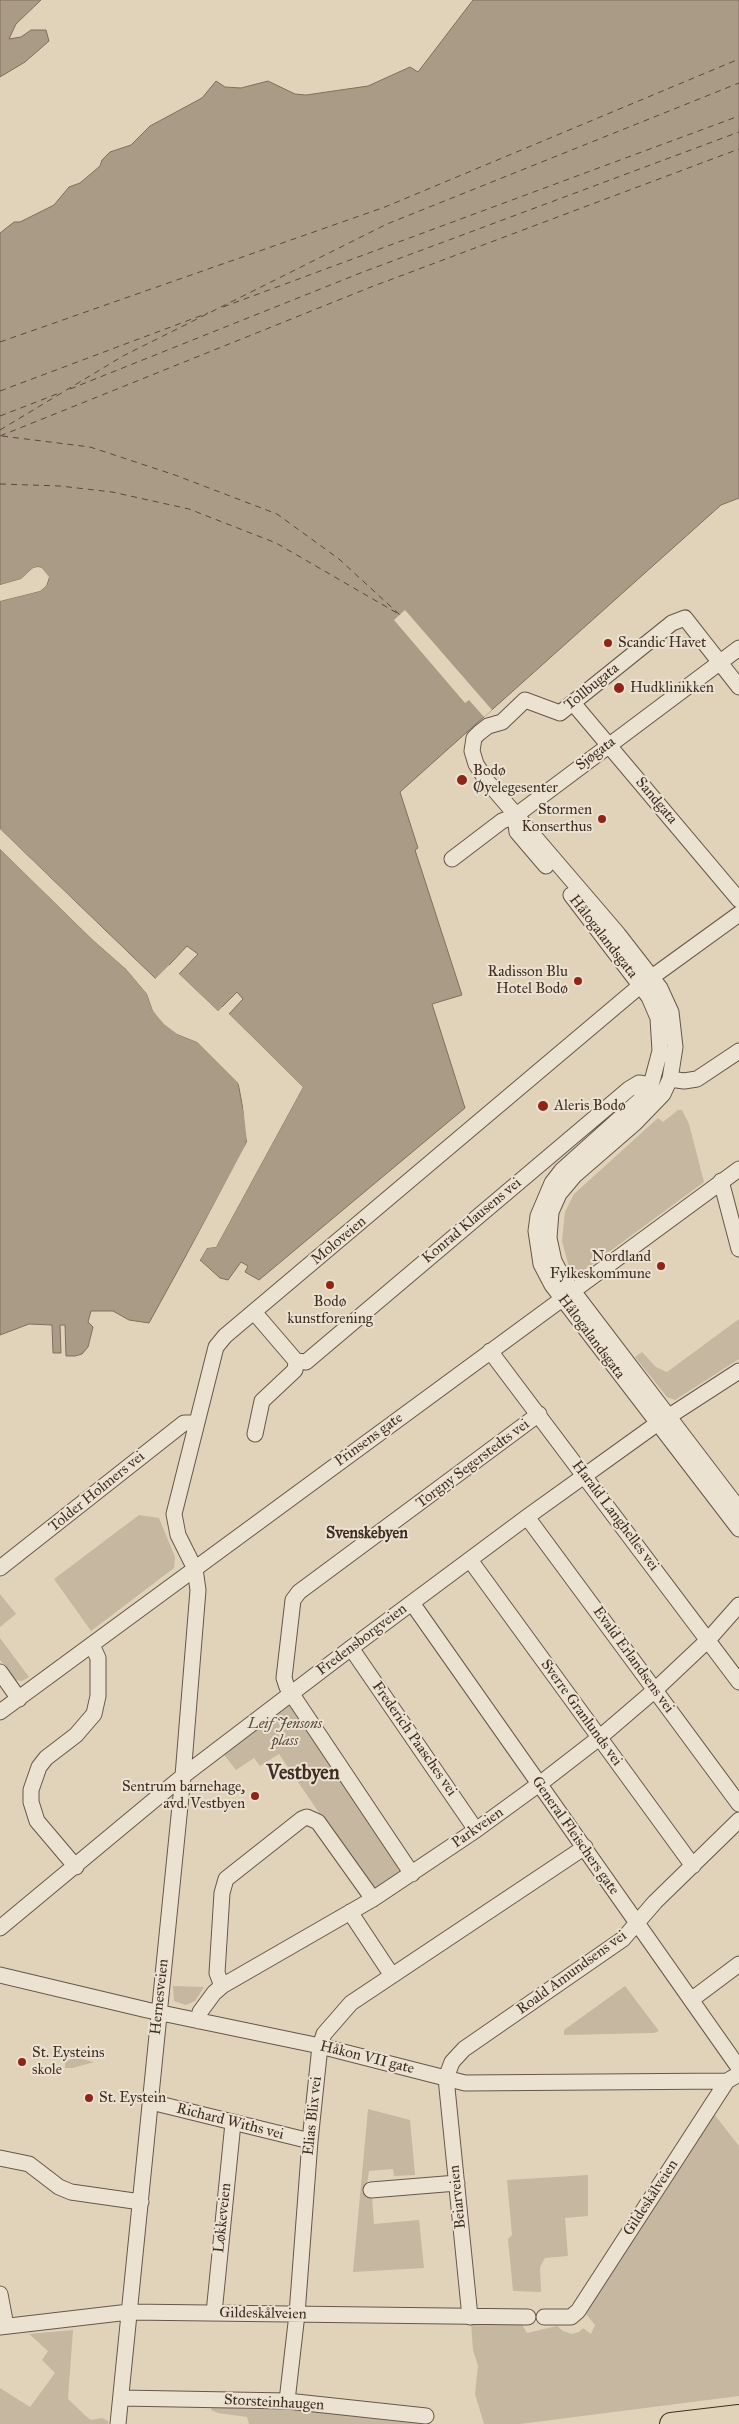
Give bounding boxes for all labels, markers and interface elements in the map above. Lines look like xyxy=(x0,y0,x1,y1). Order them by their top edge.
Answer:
place label: Scandic Havet xyxy=(618,634,706,652)
marker: Scandic Havet xyxy=(602,637,614,649)
street label: Tollbugata xyxy=(561,660,623,714)
place label: Hudklinikken xyxy=(630,679,714,697)
marker: Hudklinikken xyxy=(612,681,626,695)
street label: Sjøgata xyxy=(573,733,619,775)
place label: Bodø Øyelegesenter xyxy=(473,762,558,797)
marker: Bodø Øyelegesenter xyxy=(455,773,469,787)
street label: Sandgata xyxy=(631,774,681,828)
place label: Stormen Konserthus xyxy=(521,801,592,836)
marker: Stormen Konserthus xyxy=(596,813,608,825)
street label: Hålogalandsgata xyxy=(565,892,641,982)
place label: Radisson Blu Hotel Bodø xyxy=(488,963,568,998)
marker: Radisson Blu Hotel Bodø xyxy=(572,975,584,987)
place label: Aleris Bodø xyxy=(554,1097,626,1115)
marker: Aleris Bodø xyxy=(536,1099,550,1113)
street label: Konrad Klausens vei xyxy=(419,1174,525,1268)
street label: Moloveien xyxy=(308,1213,370,1269)
place label: Nordland Fylkeskommune xyxy=(550,1248,651,1283)
marker: Nordland Fylkeskommune xyxy=(655,1260,667,1272)
marker: Bodø kunstforening xyxy=(324,1279,336,1291)
street label: Hålogalandsgata xyxy=(553,1291,629,1383)
place label: Bodø kunstforening xyxy=(287,1293,373,1328)
street label: Prinsens gate xyxy=(331,1409,407,1471)
street label: Torgny Segerstedts vei xyxy=(413,1416,533,1512)
street label: Tolder Holmers vei xyxy=(45,1448,149,1536)
street label: Harald Langhelles vei xyxy=(568,1457,662,1575)
district label: Svenskebyen xyxy=(326,1524,408,1544)
street label: Fredensborgveien xyxy=(313,1600,411,1680)
street label: Evald Erlandsens vei xyxy=(588,1603,678,1717)
street label: Sverre Granlunds vei xyxy=(536,1656,626,1770)
street label: Frederich Paasches vei xyxy=(368,1678,460,1800)
park label: Leif Jensons plass xyxy=(248,1715,322,1750)
district label: Vestbyen xyxy=(267,1762,339,1786)
street label: General Fleischers gate xyxy=(527,1773,623,1899)
place label: Sentrum barnehage, avd. Vestbyen xyxy=(122,1778,245,1813)
marker: Sentrum barnehage, avd. Vestbyen xyxy=(249,1790,261,1802)
street label: Parkveien xyxy=(449,1804,507,1852)
street label: Roald Amundsens vei xyxy=(514,1927,630,2019)
street label: Hernesveien xyxy=(147,1958,173,2036)
street label: Håkon VII gate xyxy=(318,2038,416,2078)
place label: St. Eysteins skole xyxy=(32,2044,105,2079)
marker: St. Eysteins skole xyxy=(16,2056,28,2068)
street label: Elias Blix vei xyxy=(300,2076,326,2156)
place label: St. Eystein xyxy=(99,2089,166,2107)
marker: St. Eystein xyxy=(83,2092,95,2104)
street label: Richard Withs vei xyxy=(174,2100,286,2144)
street label: Gildeskålveien xyxy=(620,2157,682,2239)
street label: Beiarveien xyxy=(446,2164,470,2230)
street label: Løkkeveien xyxy=(210,2182,236,2254)
street label: Gildeskålveien xyxy=(219,2304,307,2324)
street label: Storsteinhaugen xyxy=(223,2391,325,2415)

